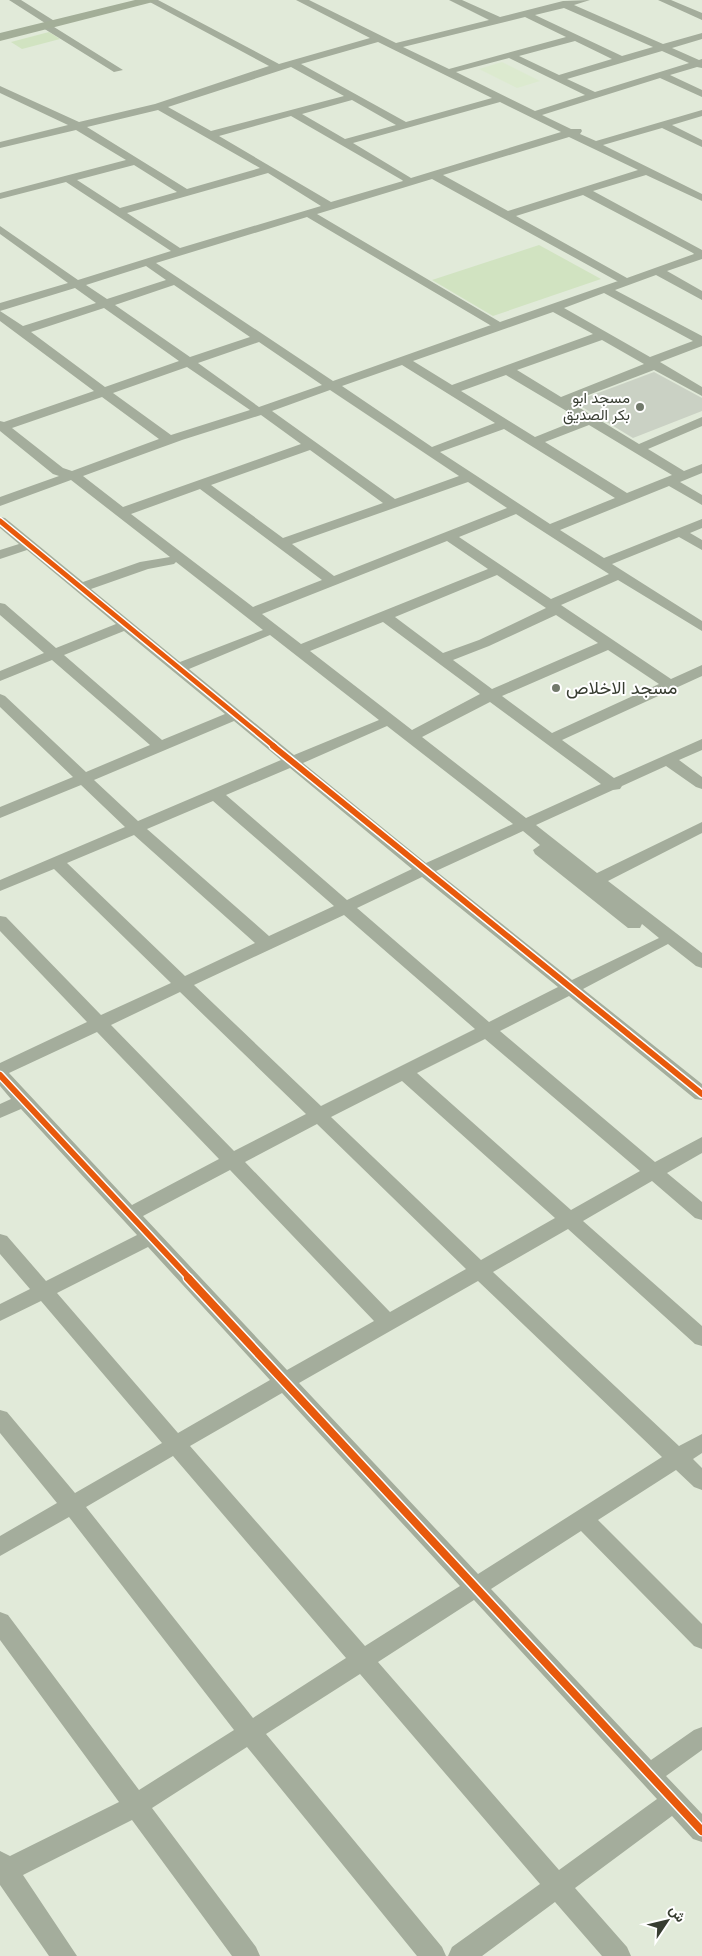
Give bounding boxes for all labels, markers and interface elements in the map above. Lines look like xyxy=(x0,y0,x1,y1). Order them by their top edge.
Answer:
place label: مسجد ابو بكر الصديق xyxy=(563,389,630,425)
marker: مسجد ابو بكر الصديق xyxy=(634,401,646,413)
place label: مسجد الاخلاص xyxy=(566,678,677,699)
marker: مسجد الاخلاص xyxy=(550,682,562,694)
north arrow xyxy=(642,1896,692,1946)
text: ش xyxy=(665,1902,689,1926)

